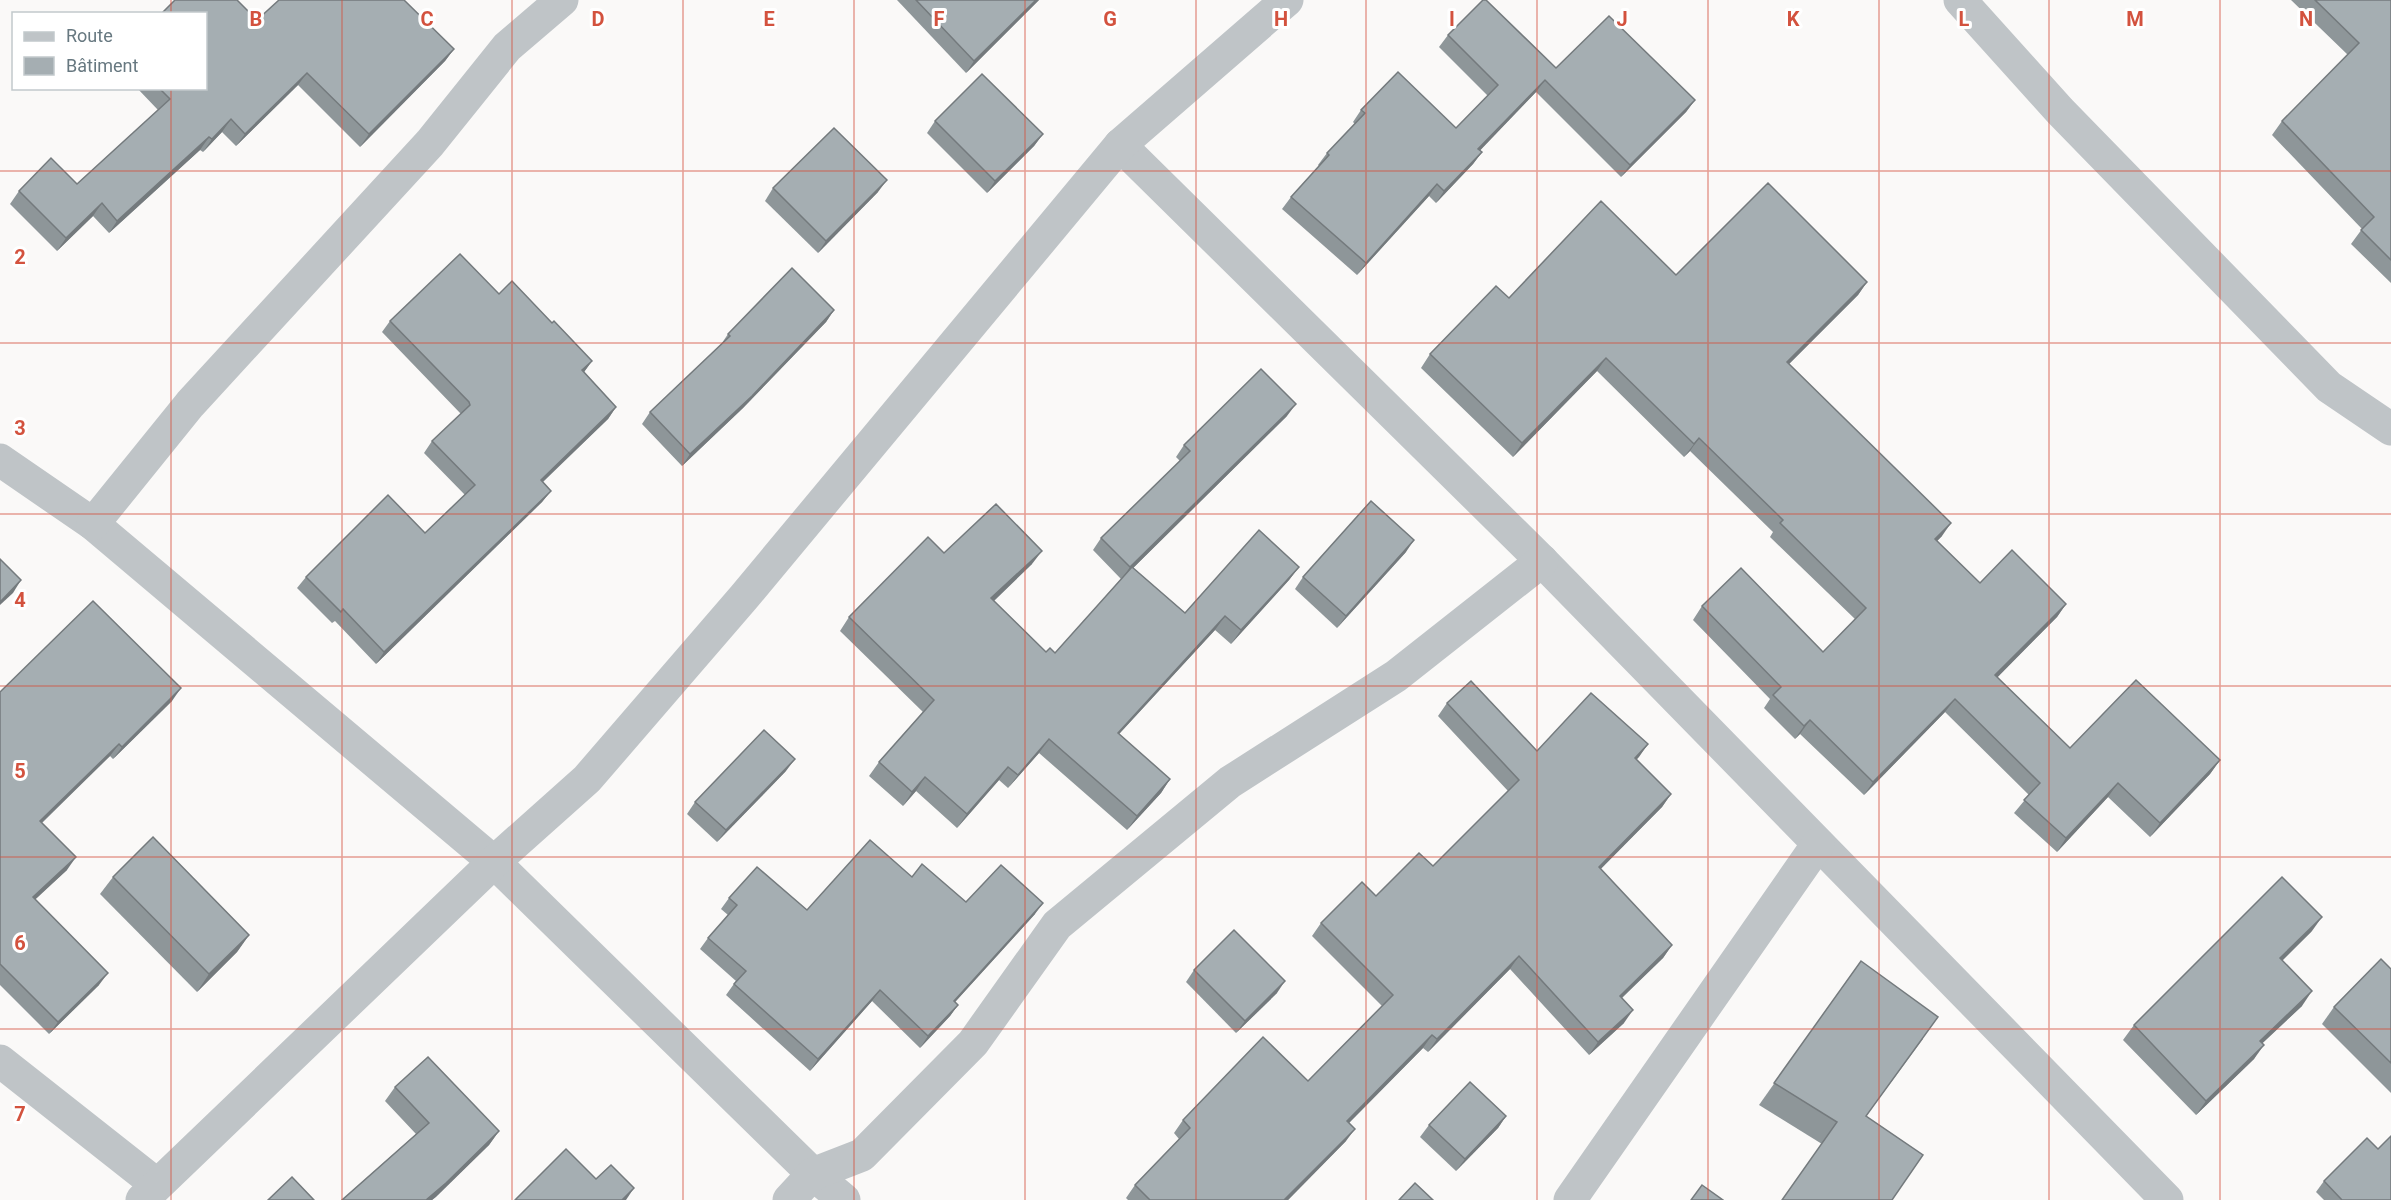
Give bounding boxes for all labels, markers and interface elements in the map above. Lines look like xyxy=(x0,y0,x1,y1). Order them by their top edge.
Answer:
text: B xyxy=(250,7,262,31)
text: C xyxy=(420,7,434,31)
text: D xyxy=(592,7,605,31)
text: E xyxy=(763,7,775,31)
text: F xyxy=(934,7,945,31)
text: G xyxy=(1103,7,1117,31)
text: H xyxy=(1274,7,1288,31)
text: I xyxy=(1449,7,1455,31)
text: J xyxy=(1616,7,1628,31)
text: K xyxy=(1787,7,1800,31)
text: L xyxy=(1959,7,1970,31)
text: M xyxy=(2126,7,2144,31)
text: N xyxy=(2299,7,2313,31)
legend xyxy=(12,12,207,90)
text: Route xyxy=(66,25,113,46)
text: Bâtiment xyxy=(66,55,139,76)
text: 2 xyxy=(14,245,26,269)
text: 3 xyxy=(14,416,26,440)
text: 4 xyxy=(14,588,26,612)
text: 5 xyxy=(14,759,26,783)
text: 6 xyxy=(14,931,26,955)
text: 7 xyxy=(14,1102,26,1126)

